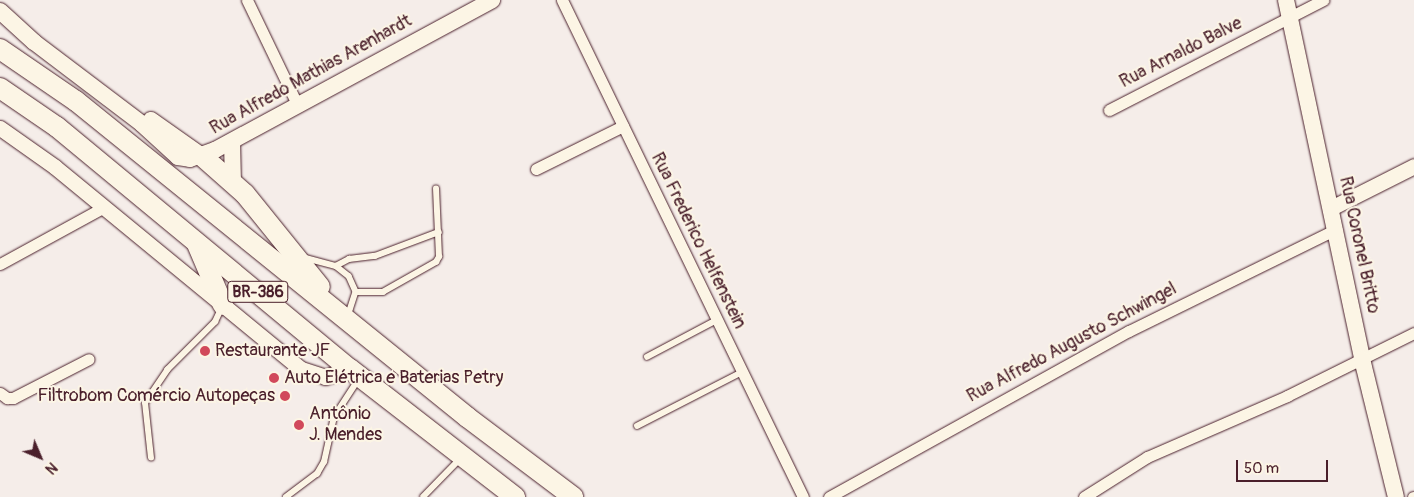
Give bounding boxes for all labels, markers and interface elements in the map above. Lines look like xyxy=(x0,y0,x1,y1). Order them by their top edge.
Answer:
street label: Rua Alfredo Mathias Arenhardt xyxy=(206,10,416,140)
street label: Rua Arnaldo Balve xyxy=(1116,13,1246,93)
street label: Rua Frederico Helfenstein xyxy=(646,149,750,333)
street label: Rua Coronel Britto xyxy=(1334,175,1384,315)
road number: BR-386 xyxy=(227,278,289,306)
street label: Rua Alfredo Augusto Schwingel xyxy=(963,278,1181,408)
place label: Restaurante JF xyxy=(215,340,330,362)
marker: Restaurante JF xyxy=(199,345,211,357)
place label: Auto Elétrica e Baterias Petry xyxy=(284,367,503,389)
marker: Auto Elétrica e Baterias Petry xyxy=(268,372,280,384)
place label: Filtrobom Comércio Autopeças xyxy=(37,385,275,407)
marker: Filtrobom Comércio Autopeças xyxy=(279,390,291,402)
place label: Antônio J. Mendes xyxy=(309,404,382,446)
marker: Antônio J. Mendes xyxy=(293,419,305,431)
north arrow xyxy=(15,432,65,482)
scale bar xyxy=(1239,450,1332,482)
text: N xyxy=(42,459,60,477)
text: 50 m xyxy=(1244,459,1279,478)

